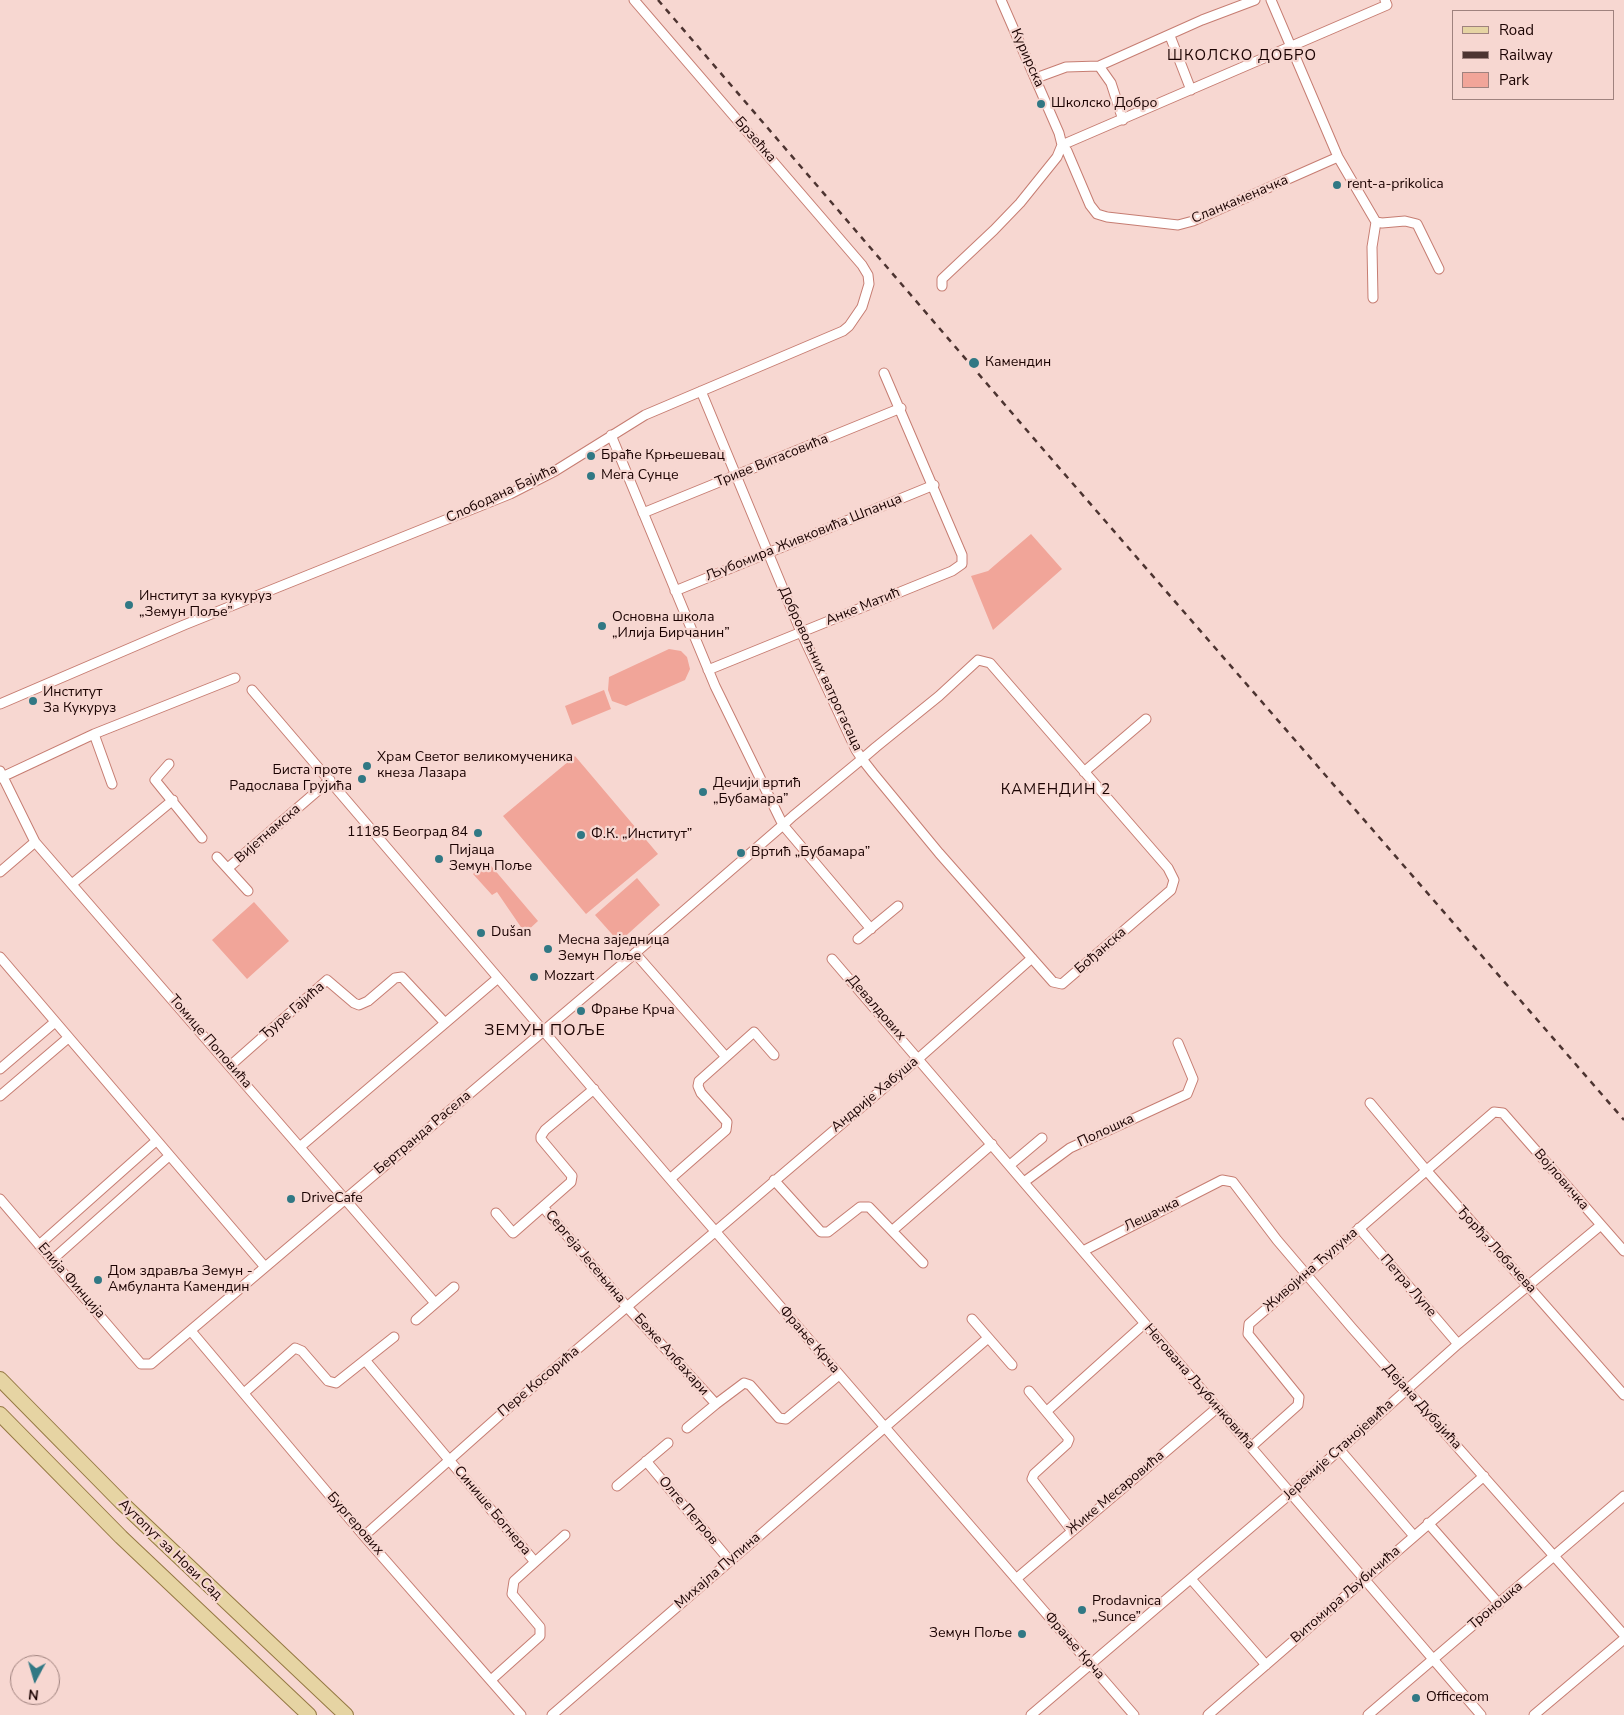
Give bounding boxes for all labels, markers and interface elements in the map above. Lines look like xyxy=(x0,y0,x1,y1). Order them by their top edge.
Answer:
legend xyxy=(1452,10,1614,100)
text: Road xyxy=(1499,20,1534,40)
street label: Курирска xyxy=(1007,26,1047,90)
text: Railway xyxy=(1499,45,1553,65)
district label: ШКОЛСКО ДОБРО xyxy=(1165,47,1319,65)
text: Park xyxy=(1499,70,1529,90)
place label: Школско Добро xyxy=(1051,96,1157,112)
marker: Школско Добро xyxy=(1035,98,1047,110)
street label: Брзећка xyxy=(731,114,779,166)
street label: Сланкаменачка xyxy=(1189,172,1291,228)
place label: rent-a-prikolica xyxy=(1347,177,1444,193)
marker: rent-a-prikolica xyxy=(1331,179,1343,191)
place label: Камендин xyxy=(985,355,1051,371)
marker: Камендин xyxy=(967,356,981,370)
street label: Триве Витасовића xyxy=(713,431,831,491)
place label: Браће Крњешевац xyxy=(601,448,725,464)
marker: Браће Крњешевац xyxy=(585,450,597,462)
street label: Слободана Бајића xyxy=(444,461,560,527)
place label: Мега Сунце xyxy=(601,468,678,484)
marker: Мега Сунце xyxy=(585,470,597,482)
street label: Љубомира Живковића Шпанца xyxy=(703,491,905,585)
street label: Добровољних ватрогасаца xyxy=(774,584,866,754)
street label: Анке Матић xyxy=(823,584,903,630)
place label: Институт за кукуруз „Земун Поље” xyxy=(139,589,272,622)
marker: Институт за кукуруз „Земун Поље” xyxy=(123,599,135,611)
place label: Основна школа „Илија Бирчанин” xyxy=(612,610,730,642)
marker: Основна школа „Илија Бирчанин” xyxy=(596,620,608,632)
place label: Институт За Кукуруз xyxy=(43,685,116,718)
marker: Институт За Кукуруз xyxy=(27,695,39,707)
place label: Храм Светог великомученика кнеза Лазара xyxy=(377,750,573,782)
marker: Храм Светог великомученика кнеза Лазара xyxy=(361,760,373,772)
place label: Биста проте Радослава Грујића xyxy=(229,763,352,796)
marker: Биста проте Радослава Грујића xyxy=(356,773,368,785)
place label: Дечији вртић „Бубамара” xyxy=(713,776,801,809)
district label: КАМЕНДИН 2 xyxy=(1000,781,1112,799)
marker: Дечији вртић „Бубамара” xyxy=(697,786,709,798)
street label: Вијетнамска xyxy=(232,801,304,867)
place label: 11185 Београд 84 xyxy=(347,825,468,841)
marker: 11185 Београд 84 xyxy=(472,827,484,839)
place label: Ф.К. „Институт” xyxy=(591,827,692,843)
marker: Ф.К. „Институт” xyxy=(575,829,587,841)
place label: Пијаца Земун Поље xyxy=(449,843,532,876)
place label: Вртић „Бубамара” xyxy=(751,845,870,861)
marker: Вртић „Бубамара” xyxy=(735,847,747,859)
marker: Пијаца Земун Поље xyxy=(433,853,445,865)
street label: Бођанска xyxy=(1072,924,1130,978)
place label: Dušan xyxy=(491,925,531,941)
marker: Dušan xyxy=(475,927,487,939)
place label: Месна заједница Земун Поље xyxy=(558,933,670,966)
marker: Месна заједница Земун Поље xyxy=(542,943,554,955)
place label: Mozzart xyxy=(544,969,594,985)
marker: Mozzart xyxy=(528,971,540,983)
street label: Девалдових xyxy=(843,972,909,1044)
street label: Ђуре Гајића xyxy=(258,979,328,1043)
street label: Томице Поповића xyxy=(165,992,255,1092)
place label: Фрање Крча xyxy=(591,1003,675,1019)
marker: Фрање Крча xyxy=(575,1005,587,1017)
district label: ЗЕМУН ПОЉЕ xyxy=(483,1021,607,1041)
street label: Андрије Хабуша xyxy=(828,1054,922,1136)
street label: Бертранда Расела xyxy=(371,1088,475,1178)
street label: Полошка xyxy=(1075,1111,1137,1151)
street label: Војловичка xyxy=(1530,1146,1592,1214)
place label: DriveCafe xyxy=(301,1191,363,1207)
marker: DriveCafe xyxy=(285,1193,297,1205)
street label: Лешачка xyxy=(1122,1194,1182,1236)
street label: Ђорђа Лобачева xyxy=(1452,1203,1540,1297)
street label: Сергеја Јесењина xyxy=(541,1207,629,1307)
street label: Живојина Ћулума xyxy=(1260,1225,1362,1315)
street label: Елија Финција xyxy=(34,1240,108,1322)
street label: Петра Лупе xyxy=(1376,1251,1440,1321)
place label: Дом здравља Земун - Амбуланта Камендин xyxy=(108,1264,253,1296)
marker: Дом здравља Земун - Амбуланта Камендин xyxy=(92,1274,104,1286)
street label: Фрање Крча xyxy=(775,1303,843,1377)
street label: Беже Албахари xyxy=(630,1311,712,1399)
street label: Негована Љубинковића xyxy=(1140,1321,1258,1453)
street label: Пере Косорића xyxy=(495,1343,583,1421)
street label: Дејана Дубајића xyxy=(1379,1361,1465,1453)
street label: Јеремије Станојевића xyxy=(1281,1396,1397,1504)
street label: Жике Месаровића xyxy=(1064,1447,1168,1539)
street label: Синише Богнера xyxy=(450,1463,534,1559)
street label: Олге Петров xyxy=(655,1473,721,1549)
street label: Бургерових xyxy=(323,1489,387,1559)
street label: Аутопут за Нови Сад xyxy=(115,1496,225,1604)
street label: Михајла Пупина xyxy=(672,1529,764,1613)
street label: Витомира Љубичића xyxy=(1288,1543,1404,1647)
street label: Троношка xyxy=(1465,1578,1527,1634)
place label: Prodavnica „Sunce” xyxy=(1092,1594,1161,1626)
marker: Prodavnica „Sunce” xyxy=(1076,1604,1088,1616)
street label: Фрање Крча xyxy=(1040,1609,1108,1683)
place label: Земун Поље xyxy=(929,1626,1012,1642)
marker: Земун Поље xyxy=(1016,1628,1028,1640)
north arrow xyxy=(10,1655,60,1705)
text: N xyxy=(27,1684,40,1704)
place label: Officecom xyxy=(1426,1690,1489,1706)
marker: Officecom xyxy=(1410,1692,1422,1704)

